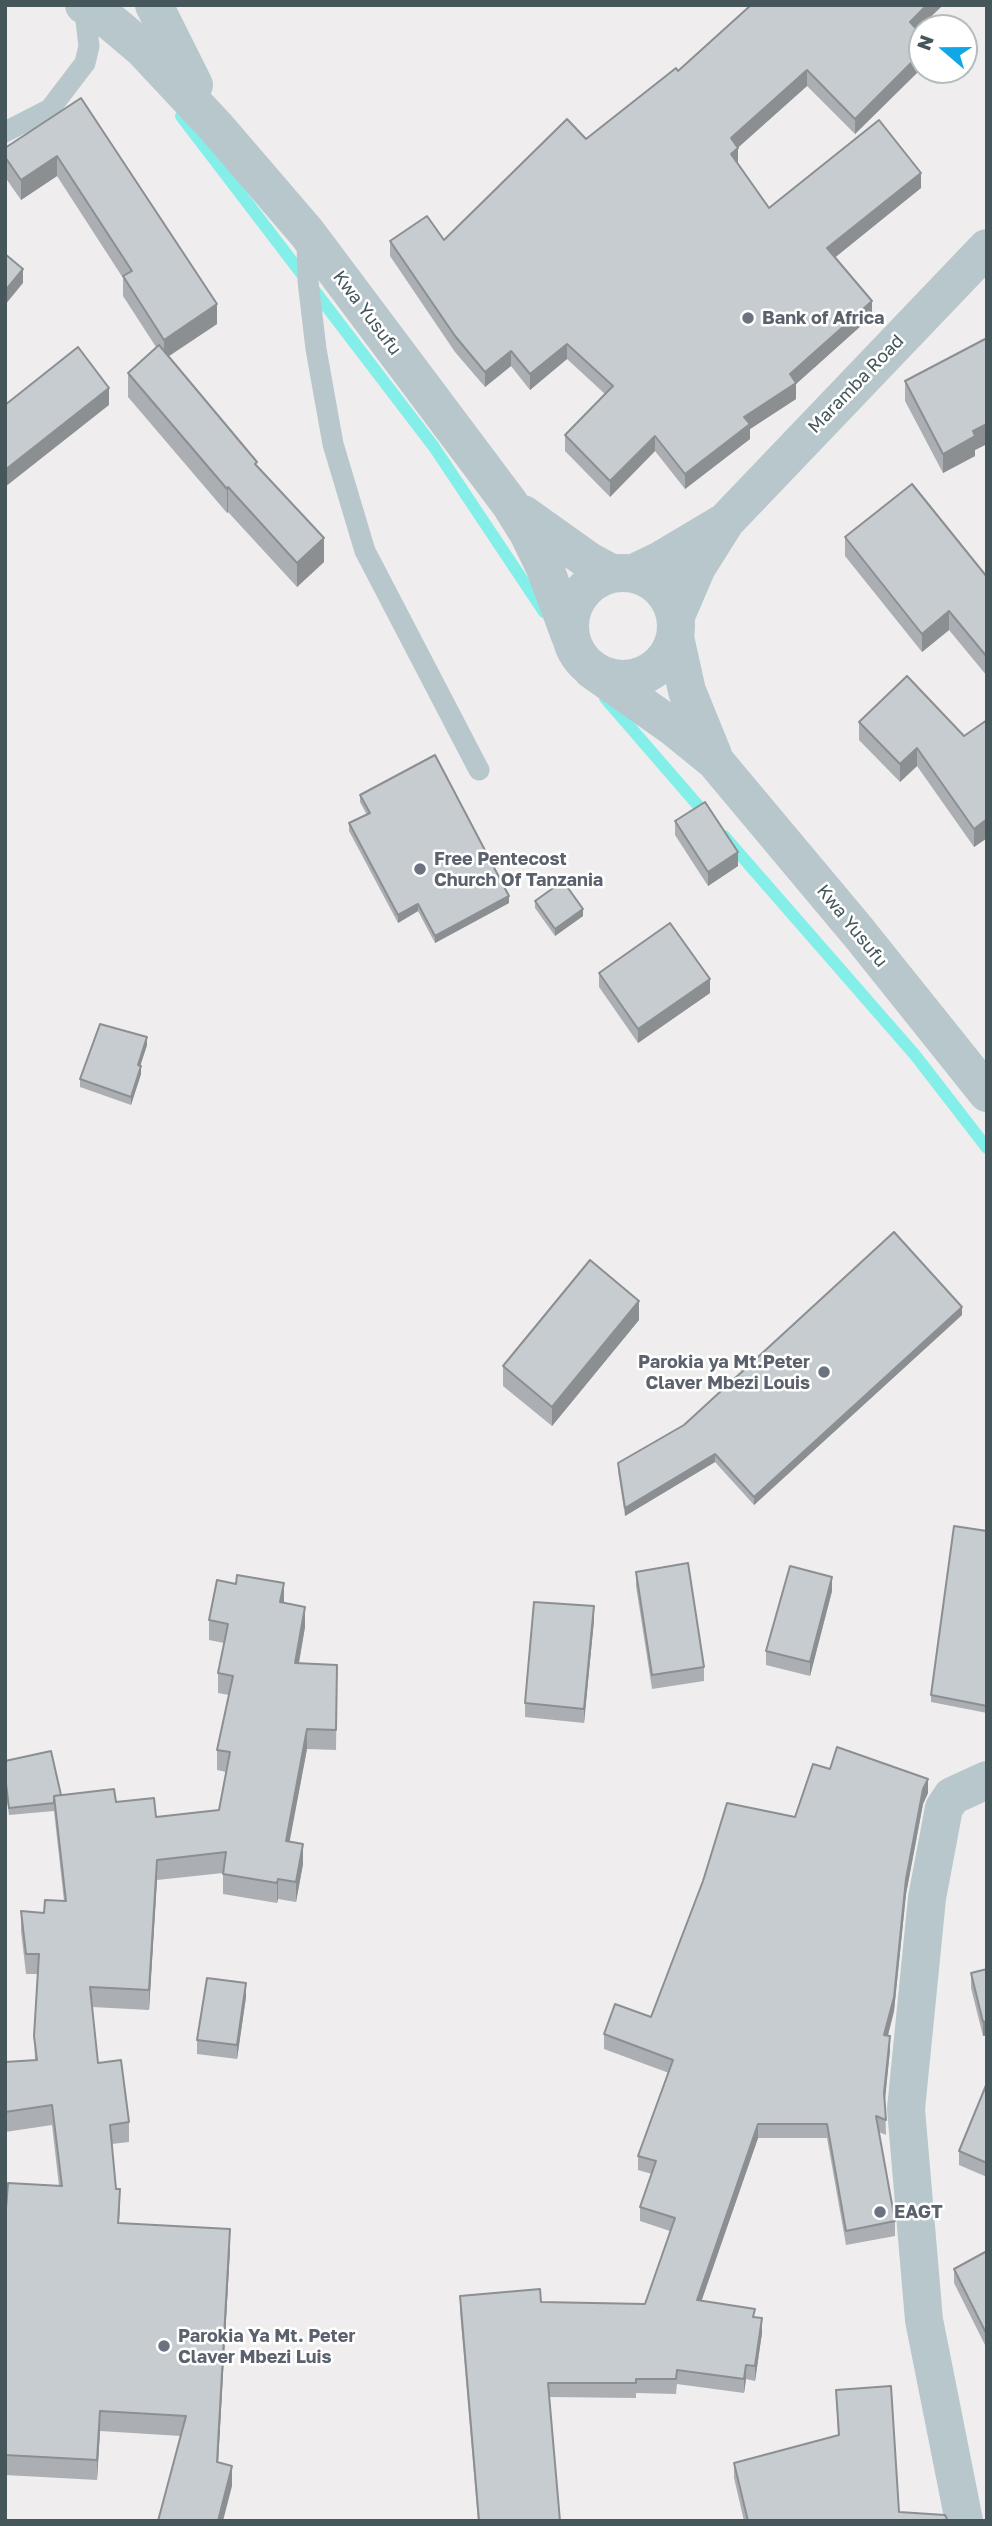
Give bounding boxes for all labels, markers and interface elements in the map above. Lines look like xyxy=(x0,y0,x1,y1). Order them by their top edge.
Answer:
north arrow xyxy=(908,14,978,84)
text: N xyxy=(911,32,938,53)
street label: Kwa Yusufu xyxy=(328,267,406,359)
place label: Bank of Africa xyxy=(762,307,885,329)
marker: Bank of Africa xyxy=(740,310,756,326)
street label: Maramba Road xyxy=(804,330,908,438)
place label: Free Pentecost Church Of Tanzania xyxy=(434,848,603,890)
marker: Free Pentecost Church Of Tanzania xyxy=(412,861,428,877)
street label: Kwa Yusufu xyxy=(812,880,892,972)
place label: Parokia ya Mt.Peter Claver Mbezi Louis xyxy=(638,1351,810,1394)
marker: Parokia ya Mt.Peter Claver Mbezi Louis xyxy=(816,1364,832,1380)
place label: EAGT xyxy=(894,2201,943,2223)
marker: EAGT xyxy=(872,2204,888,2220)
place label: Parokia Ya Mt. Peter Claver Mbezi Luis xyxy=(178,2325,355,2368)
marker: Parokia Ya Mt. Peter Claver Mbezi Luis xyxy=(156,2338,172,2354)

